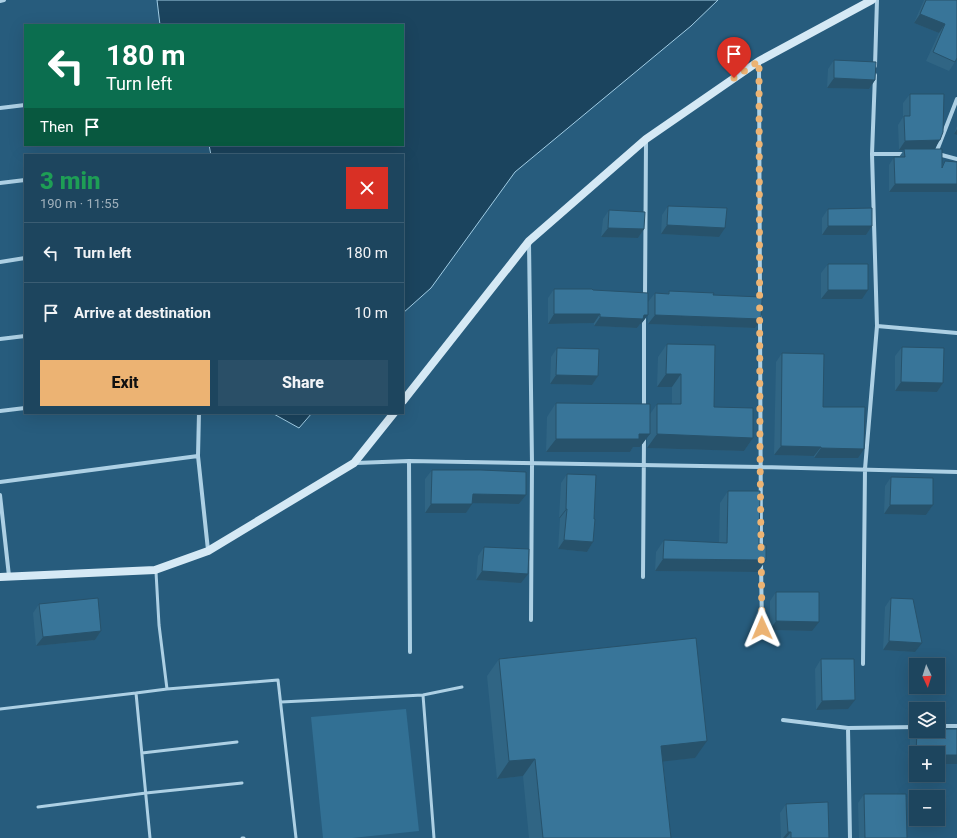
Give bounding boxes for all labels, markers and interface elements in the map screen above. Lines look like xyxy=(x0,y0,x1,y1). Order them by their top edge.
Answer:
pin xyxy=(717,37,751,78)
text: 180 m xyxy=(106,39,185,72)
icon: left xyxy=(40,40,92,92)
icon: arrive xyxy=(723,43,745,65)
text: Turn left xyxy=(106,73,172,94)
icon: arrive xyxy=(81,116,103,138)
text: Then xyxy=(40,118,73,136)
text: 3 min xyxy=(40,167,101,195)
button: close xyxy=(346,167,388,209)
text: 190 m · 11:55 xyxy=(40,196,119,211)
icon: left xyxy=(40,242,62,264)
text: Turn left xyxy=(74,244,131,262)
text: 180 m xyxy=(346,244,388,262)
icon: arrive xyxy=(40,302,62,324)
text: Arrive at destination xyxy=(74,304,211,322)
text: 10 m xyxy=(354,304,388,322)
button: Exit xyxy=(40,360,210,406)
button: Share xyxy=(218,360,388,406)
position arrow xyxy=(741,607,783,649)
north arrow xyxy=(909,658,945,694)
map controls xyxy=(909,658,945,826)
button: layers xyxy=(909,702,945,738)
button: + xyxy=(909,746,945,782)
button: − xyxy=(909,790,945,826)

